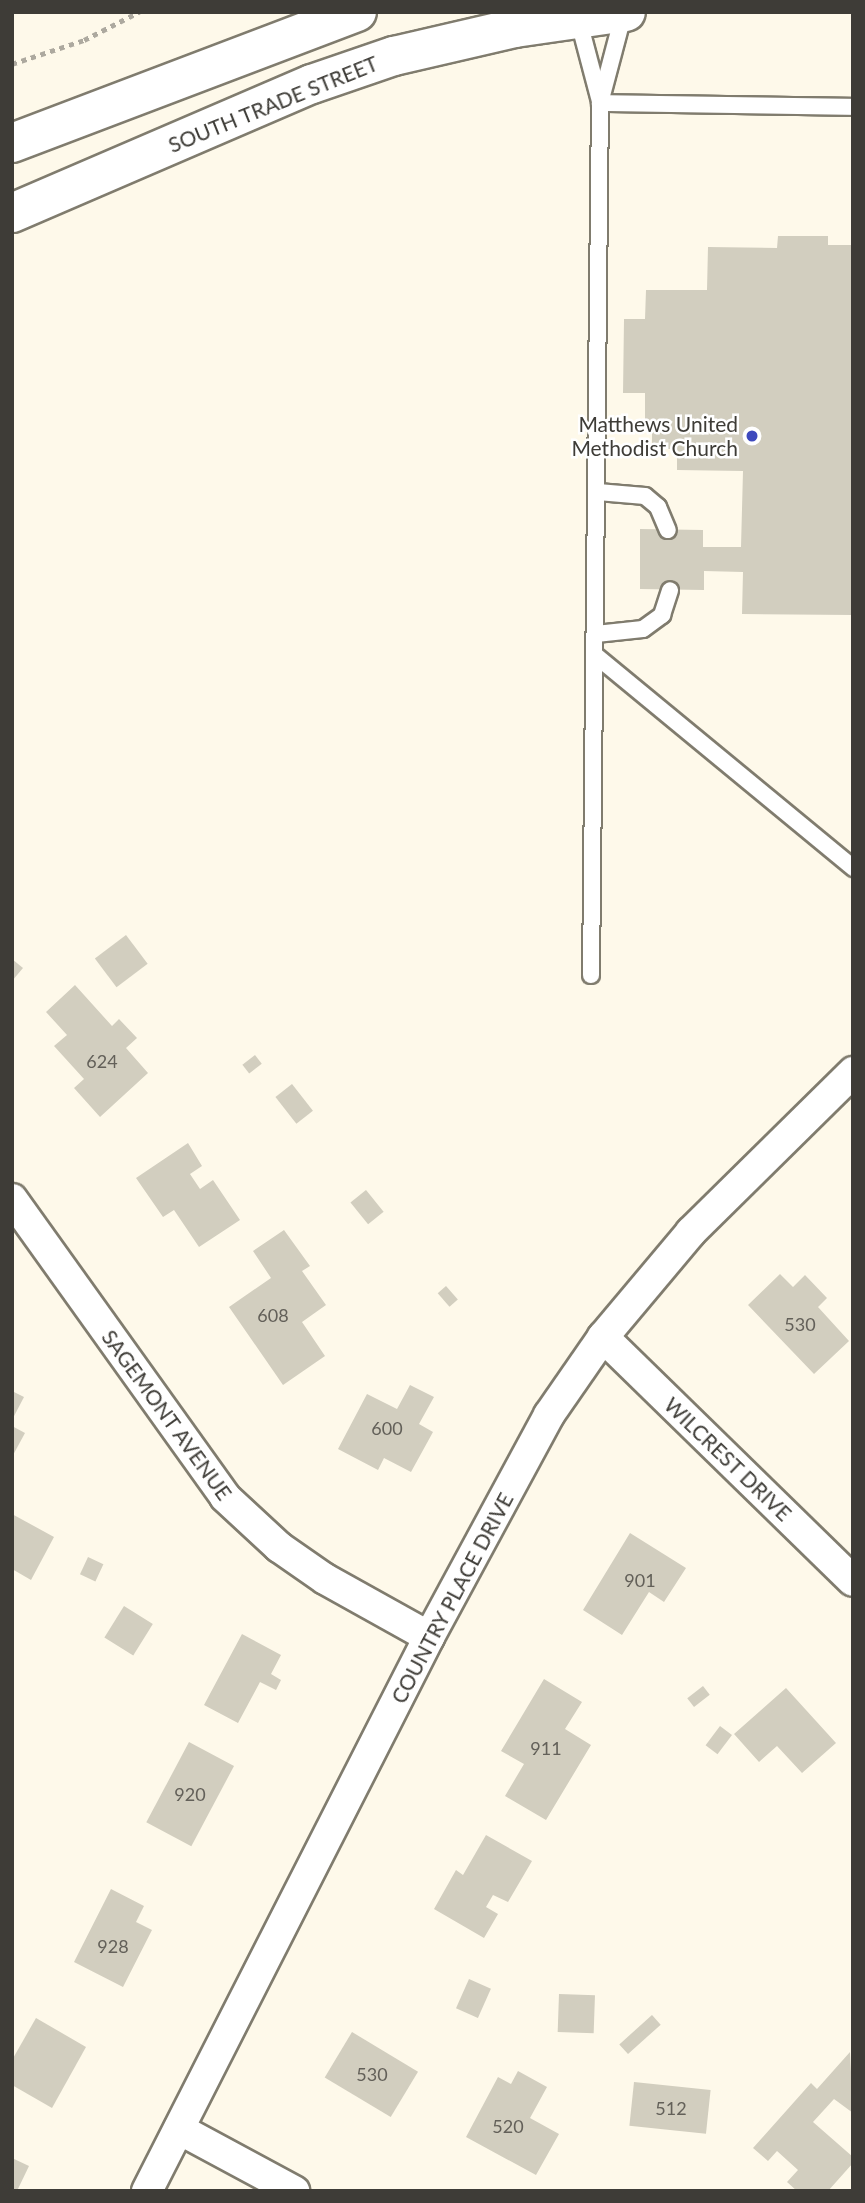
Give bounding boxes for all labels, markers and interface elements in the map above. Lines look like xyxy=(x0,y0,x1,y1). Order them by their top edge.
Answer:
street label: SOUTH TRADE STREET xyxy=(164,50,382,158)
place label: Matthews United Methodist Church xyxy=(571,411,738,461)
marker: Matthews United Methodist Church xyxy=(744,428,760,444)
house number: 624 xyxy=(86,1050,118,1072)
house number: 608 xyxy=(257,1304,289,1326)
house number: 530 xyxy=(784,1313,816,1335)
street label: SAGEMONT AVENUE xyxy=(96,1324,238,1506)
street label: WILCREST DRIVE xyxy=(659,1392,797,1526)
house number: 600 xyxy=(371,1417,403,1439)
street label: COUNTRY PLACE DRIVE xyxy=(386,1488,518,1708)
house number: 901 xyxy=(624,1569,656,1591)
house number: 911 xyxy=(530,1737,562,1759)
house number: 920 xyxy=(174,1783,206,1805)
house number: 928 xyxy=(97,1935,129,1957)
house number: 530 xyxy=(356,2063,388,2085)
house number: 512 xyxy=(655,2097,687,2119)
house number: 520 xyxy=(492,2115,524,2137)

